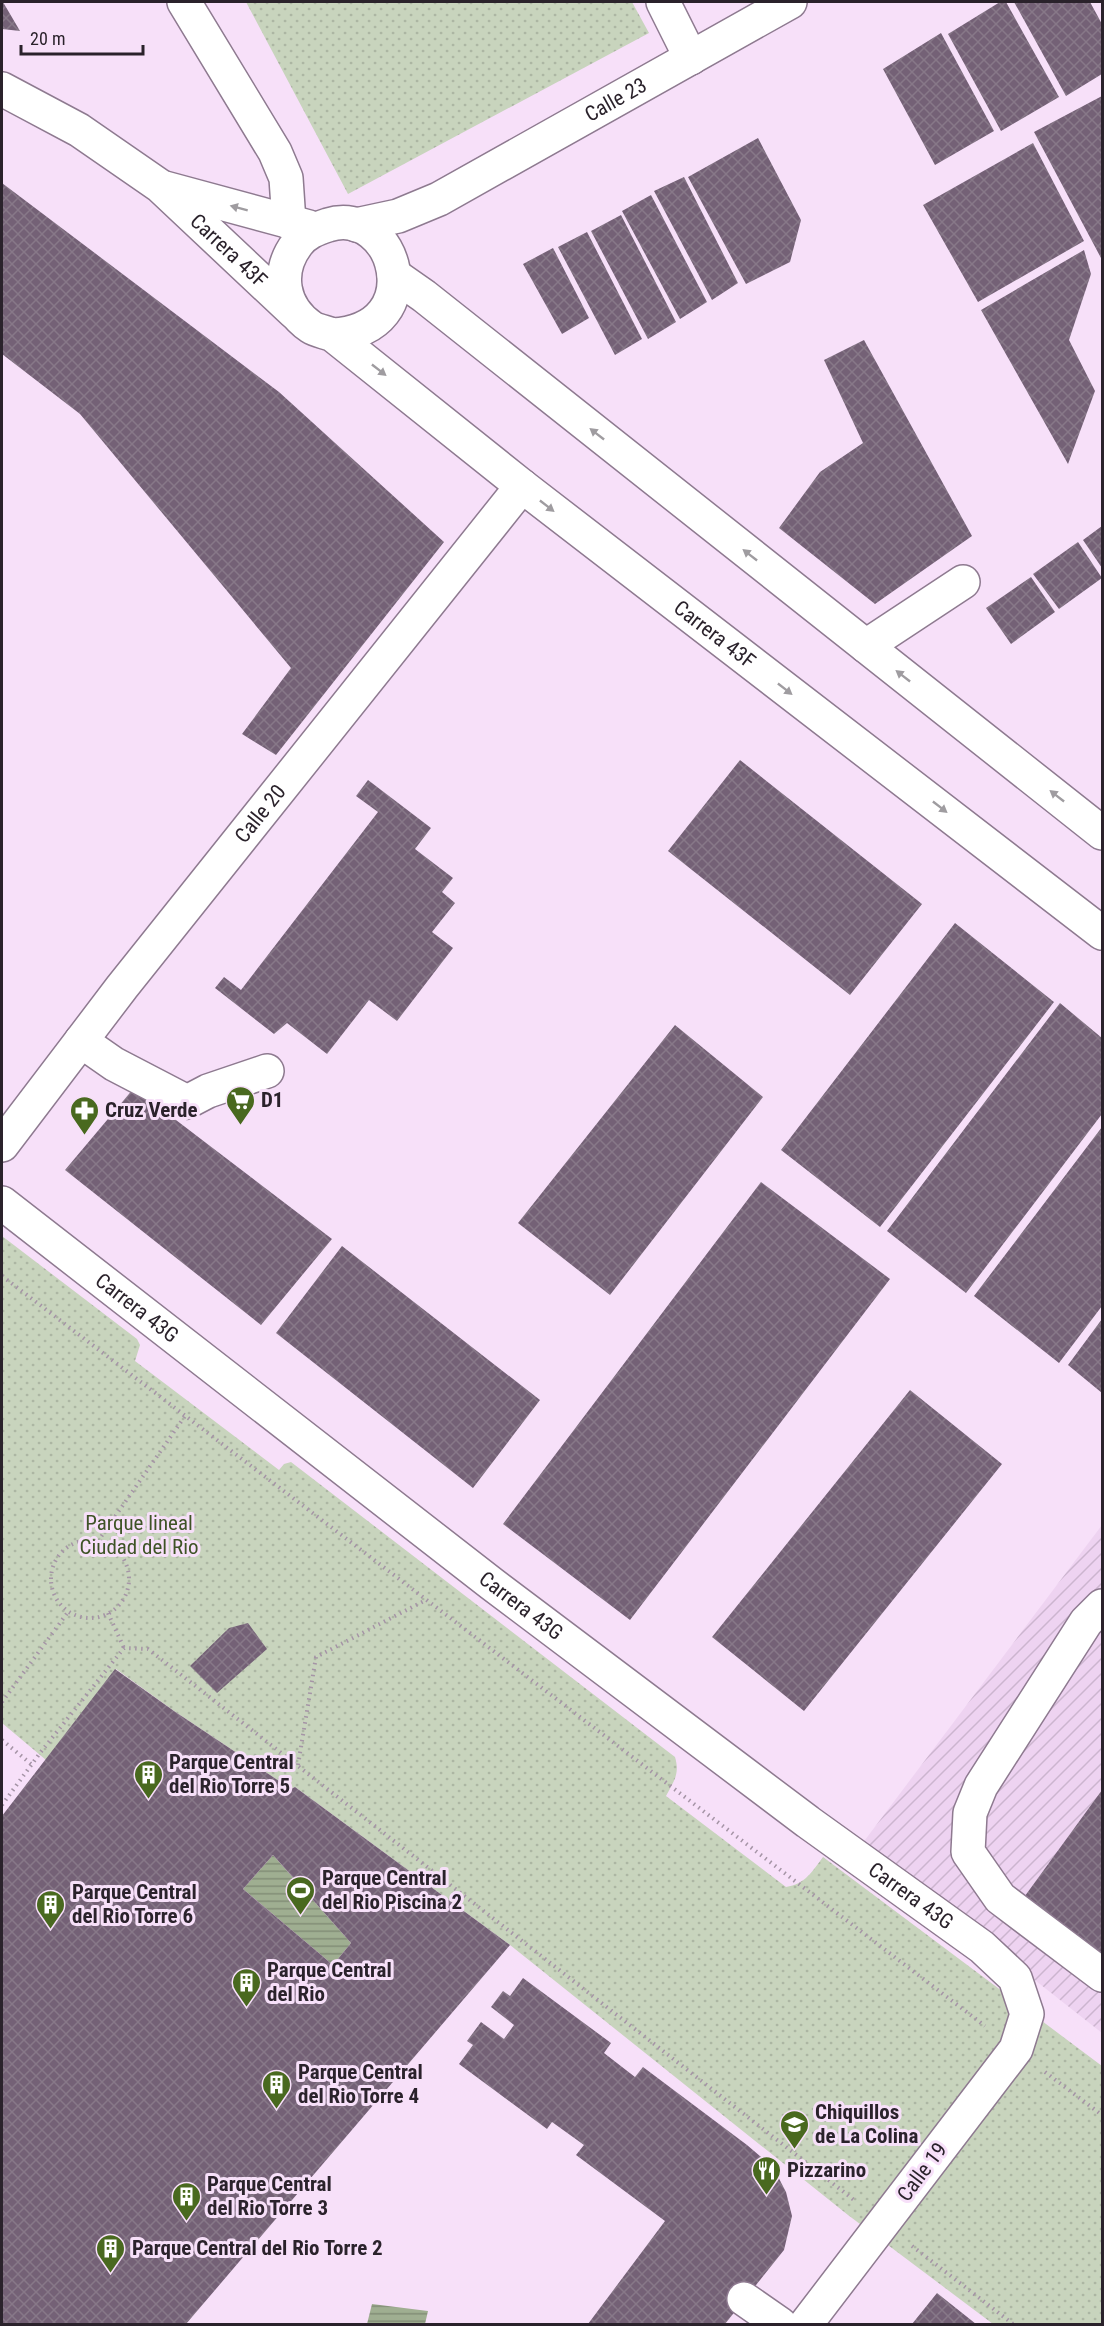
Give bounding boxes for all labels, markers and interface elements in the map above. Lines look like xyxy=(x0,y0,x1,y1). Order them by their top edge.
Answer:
scale bar xyxy=(21,18,142,56)
text: 20 m xyxy=(30,28,65,49)
street label: Calle 23 xyxy=(581,73,651,127)
one-way arrow xyxy=(230,203,248,212)
street label: Carrera 43F xyxy=(185,209,272,292)
one-way arrow xyxy=(371,364,387,377)
one-way arrow xyxy=(589,428,605,441)
one-way arrow xyxy=(540,499,555,511)
one-way arrow xyxy=(742,549,758,562)
street label: Carrera 43F xyxy=(669,596,760,673)
one-way arrow xyxy=(896,670,911,682)
one-way arrow xyxy=(777,682,793,695)
street label: Calle 20 xyxy=(230,780,291,848)
one-way arrow xyxy=(1049,791,1064,803)
one-way arrow xyxy=(932,801,947,813)
supermarket icon: D1 xyxy=(224,1084,256,1126)
place label: D1 xyxy=(261,1088,283,1112)
pharmacy icon: Cruz Verde xyxy=(68,1094,100,1136)
place label: Cruz Verde xyxy=(105,1098,198,1122)
street label: Carrera 43G xyxy=(91,1268,183,1348)
park label: Parque lineal Ciudad del Rio xyxy=(80,1511,199,1559)
street label: Carrera 43G xyxy=(474,1567,568,1645)
place label: Parque Central del Rio Torre 5 xyxy=(169,1750,294,1798)
building icon: Parque Central del Rio Torre 5 xyxy=(132,1758,164,1800)
street label: Carrera 43G xyxy=(864,1857,958,1934)
place label: Parque Central del Rio Piscina 2 xyxy=(322,1866,462,1914)
sports icon: Parque Central del Rio Piscina 2 xyxy=(285,1874,317,1916)
place label: Parque Central del Rio Torre 6 xyxy=(72,1880,197,1928)
building icon: Parque Central del Rio Torre 6 xyxy=(35,1888,67,1930)
place label: Parque Central del Rio xyxy=(267,1958,392,2006)
building icon: Parque Central del Rio xyxy=(230,1966,262,2008)
place label: Parque Central del Rio Torre 4 xyxy=(298,2060,423,2108)
building icon: Parque Central del Rio Torre 4 xyxy=(261,2068,293,2110)
place label: Chiquillos de La Colina xyxy=(815,2100,918,2148)
school or university icon: Chiquillos de La Colina xyxy=(778,2108,810,2150)
street label: Calle 19 xyxy=(892,2138,952,2206)
restaurant icon: Pizzarino xyxy=(750,2154,782,2196)
place label: Pizzarino xyxy=(787,2158,866,2182)
place label: Parque Central del Rio Torre 3 xyxy=(207,2172,332,2220)
building icon: Parque Central del Rio Torre 3 xyxy=(170,2180,202,2222)
building icon: Parque Central del Rio Torre 2 xyxy=(95,2232,127,2274)
place label: Parque Central del Rio Torre 2 xyxy=(132,2236,383,2260)

